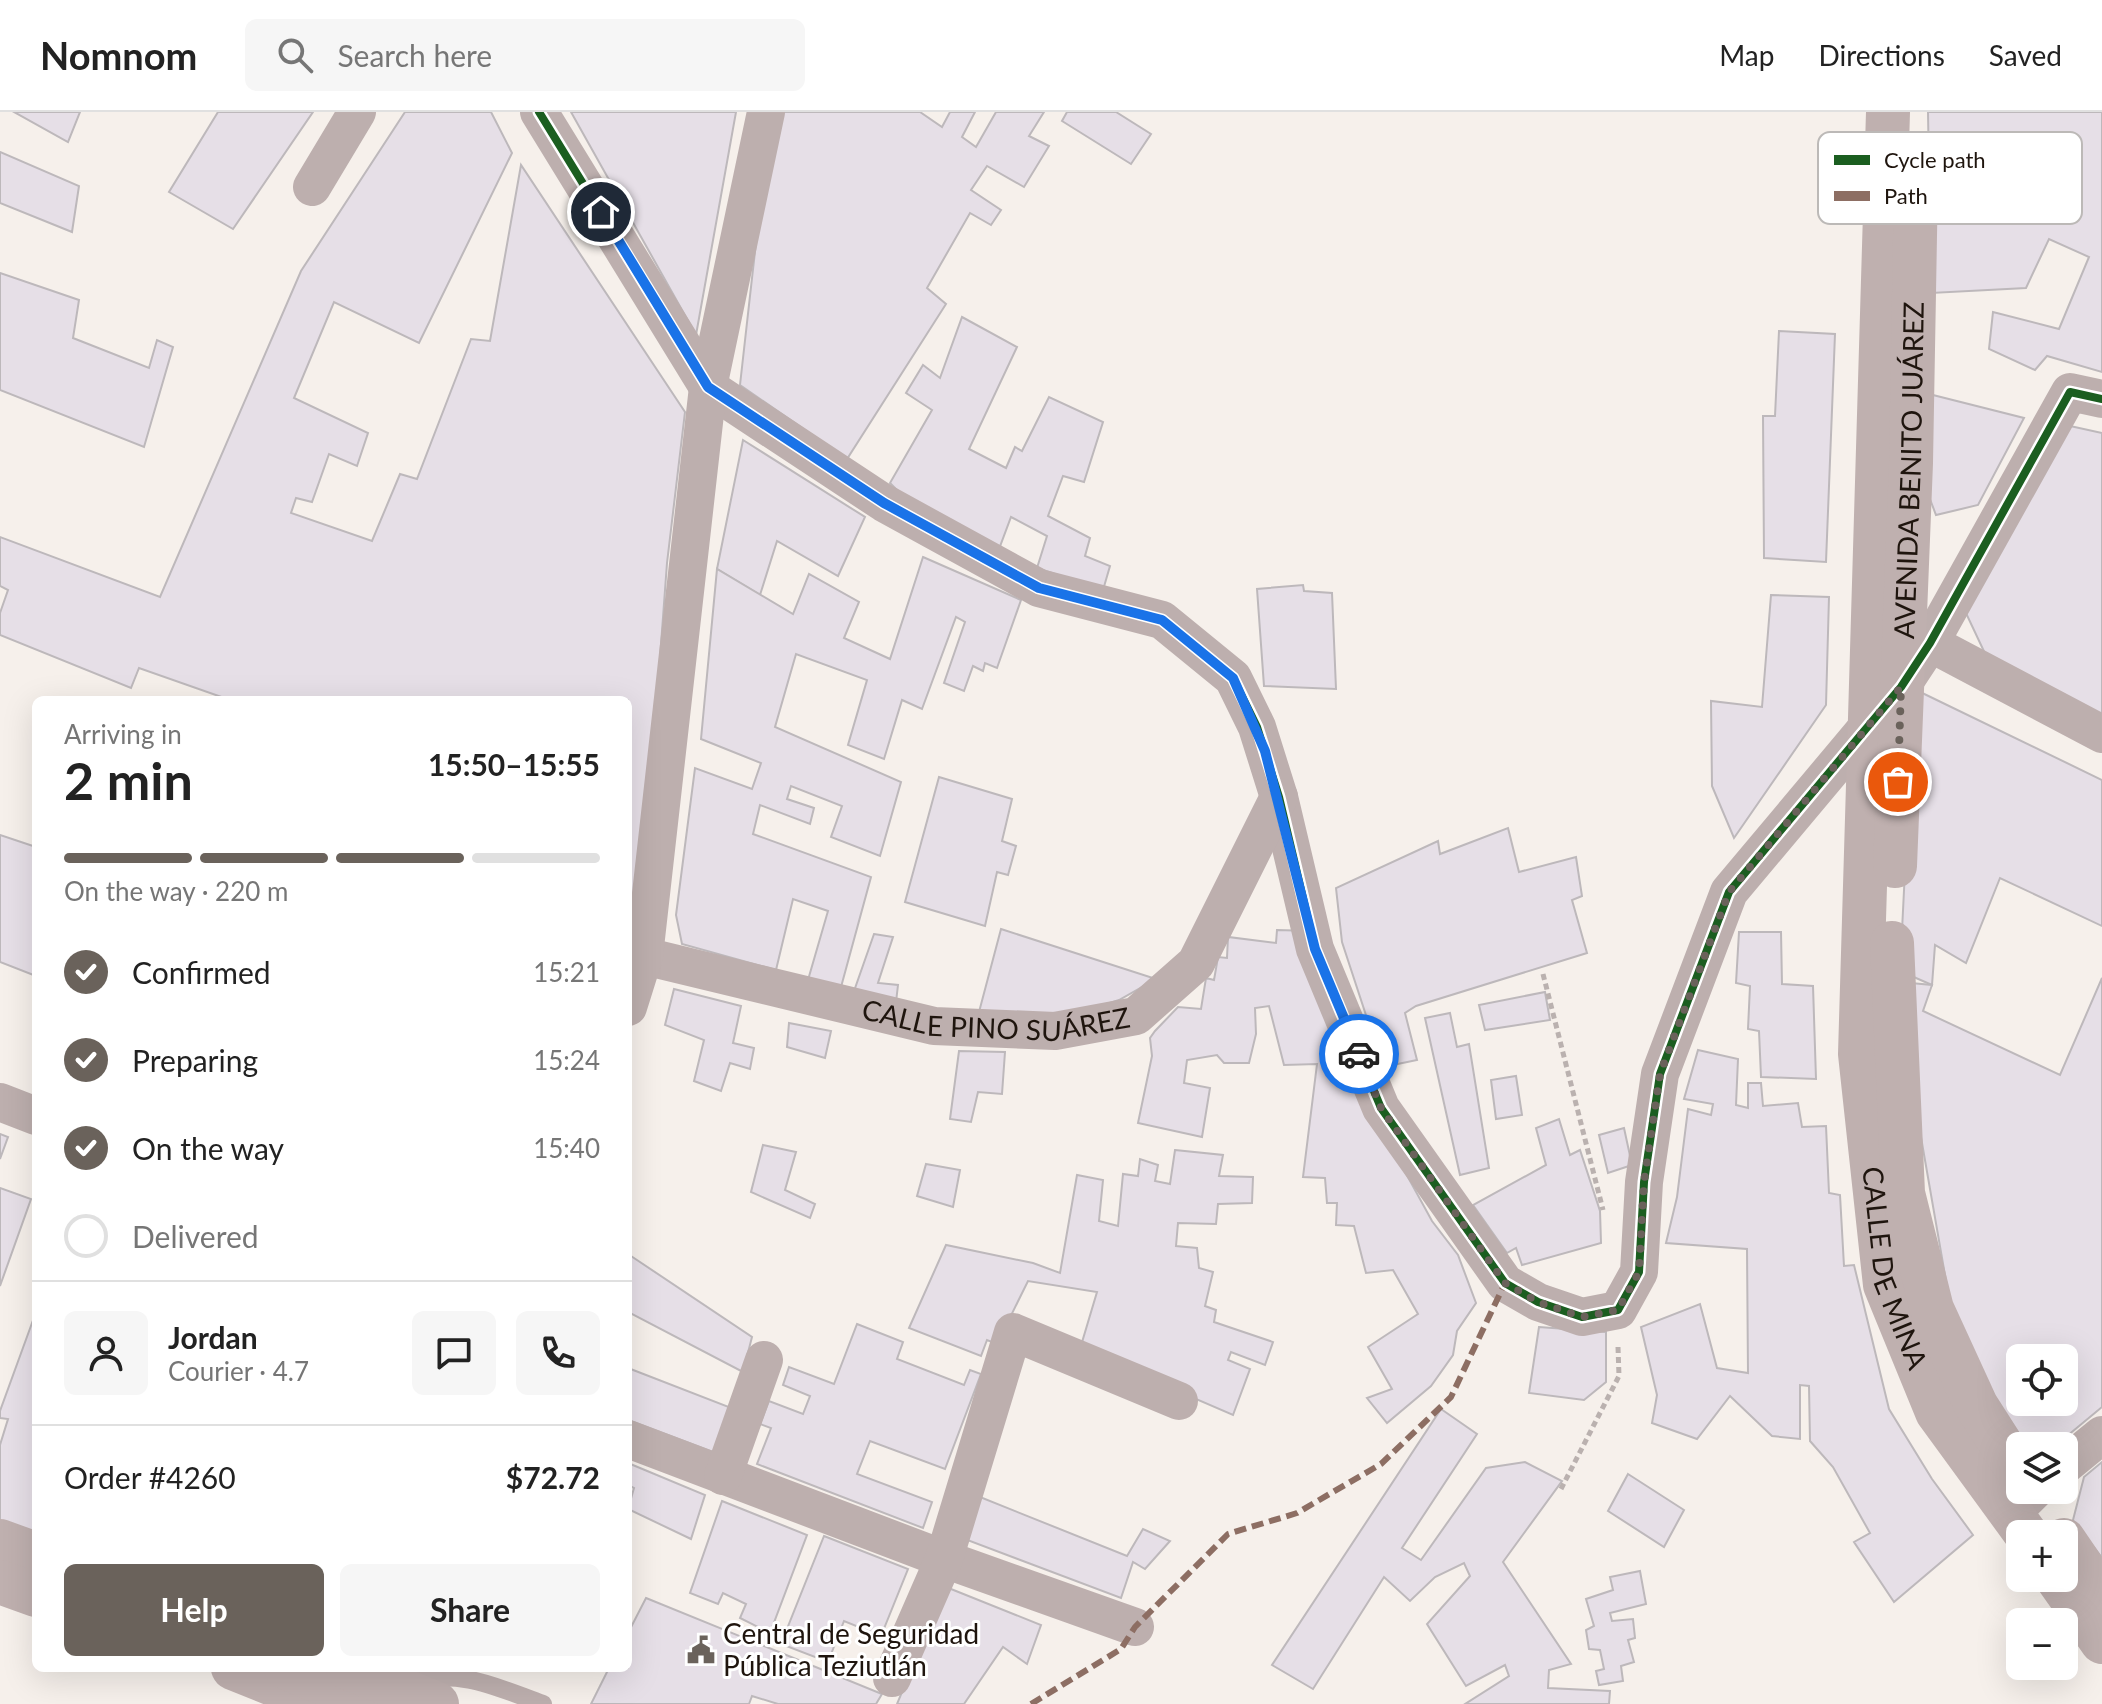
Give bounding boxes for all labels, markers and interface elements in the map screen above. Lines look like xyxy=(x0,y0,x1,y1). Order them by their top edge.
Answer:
search box xyxy=(245,19,805,91)
text: Nomnom xyxy=(40,32,197,78)
icon: search xyxy=(273,33,317,77)
text: Search here xyxy=(337,37,492,73)
text: Map xyxy=(1719,38,1774,72)
text: Directions xyxy=(1818,38,1945,72)
text: Saved xyxy=(1989,38,2062,72)
legend xyxy=(1818,132,2082,224)
text: Cycle path xyxy=(1884,146,1986,173)
pin xyxy=(567,178,635,246)
text: Path xyxy=(1884,182,1928,209)
icon: home xyxy=(579,190,623,234)
street label: AVENIDA BENITO JUÁREZ xyxy=(1886,301,1930,639)
text: Arriving in xyxy=(64,718,182,750)
text: 15:50–15:55 xyxy=(428,746,600,782)
pin xyxy=(1864,748,1932,816)
text: 2 min xyxy=(64,749,193,811)
icon: bag xyxy=(1876,760,1920,804)
text: On the way · 220 m xyxy=(64,875,288,907)
icon: check xyxy=(64,950,108,994)
text: Confirmed xyxy=(132,954,271,990)
text: 15:21 xyxy=(533,956,600,988)
street label: CALLE PINO SUÁREZ xyxy=(859,991,1132,1047)
courier xyxy=(1319,1014,1399,1094)
icon: car xyxy=(1337,1032,1381,1076)
icon: check xyxy=(64,1038,108,1082)
text: Preparing xyxy=(132,1042,258,1078)
text: 15:24 xyxy=(533,1044,600,1076)
icon: check xyxy=(64,1126,108,1170)
text: On the way xyxy=(132,1130,284,1166)
text: 15:40 xyxy=(533,1132,600,1164)
street label: CALLE DE MINA xyxy=(1856,1165,1936,1374)
text: Delivered xyxy=(132,1218,259,1254)
button: person xyxy=(64,1311,148,1395)
button: chat xyxy=(412,1311,496,1395)
button: phone xyxy=(516,1311,600,1395)
text: Jordan xyxy=(168,1319,258,1355)
map controls xyxy=(2006,1344,2078,1680)
button: locate xyxy=(2006,1344,2078,1416)
text: Courier · 4.7 xyxy=(168,1355,309,1387)
button: layers xyxy=(2006,1432,2078,1504)
text: Order #4260 xyxy=(64,1459,236,1495)
text: $72.72 xyxy=(506,1459,600,1495)
button: + xyxy=(2006,1520,2078,1592)
button: Help xyxy=(64,1564,324,1656)
button: Share xyxy=(340,1564,600,1656)
button: − xyxy=(2006,1608,2078,1680)
place label: Central de Seguridad Pública Teziutlán xyxy=(723,1616,979,1682)
public building icon: Central de Seguridad Pública Teziutlán xyxy=(686,1635,716,1665)

